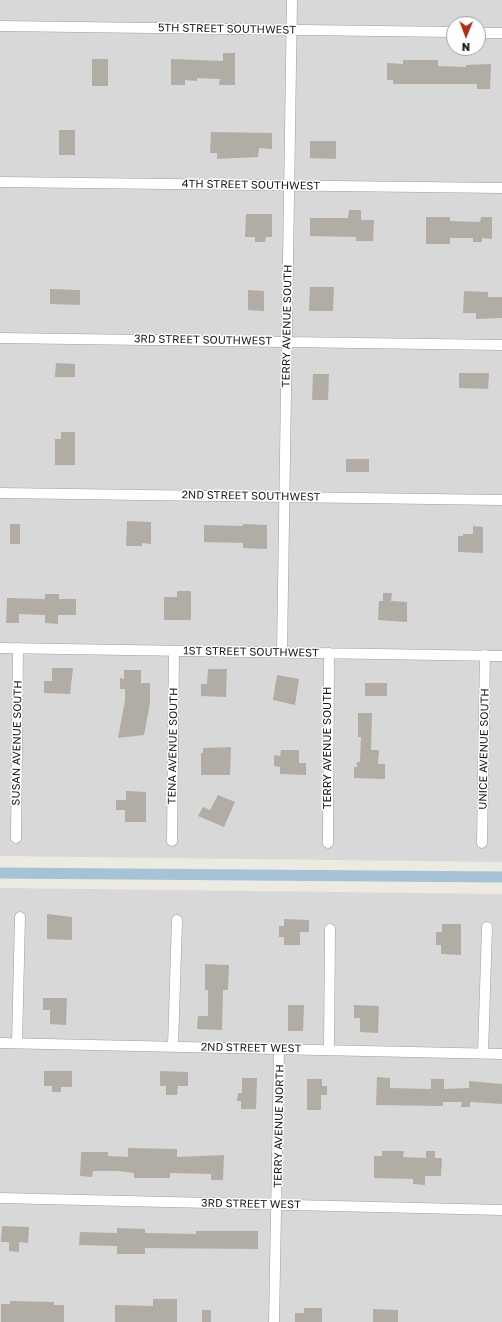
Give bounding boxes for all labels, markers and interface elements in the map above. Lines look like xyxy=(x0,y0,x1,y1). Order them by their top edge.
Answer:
north arrow xyxy=(446,16,486,56)
street label: 5TH STREET SOUTHWEST xyxy=(158,21,296,37)
text: N xyxy=(461,41,470,54)
street label: 4TH STREET SOUTHWEST xyxy=(182,177,320,193)
street label: TERRY AVENUE SOUTH xyxy=(279,265,295,387)
street label: 3RD STREET SOUTHWEST xyxy=(134,332,272,348)
street label: 2ND STREET SOUTHWEST xyxy=(181,488,321,504)
street label: 1ST STREET SOUTHWEST xyxy=(183,644,319,660)
street label: SUSAN AVENUE SOUTH xyxy=(9,680,25,806)
street label: TERRY AVENUE SOUTH xyxy=(321,687,335,809)
street label: TENA AVENUE SOUTH xyxy=(165,688,181,804)
street label: UNICE AVENUE SOUTH xyxy=(476,688,492,810)
street label: 2ND STREET WEST xyxy=(201,1041,301,1055)
street label: TERRY AVENUE NORTH xyxy=(271,1064,287,1188)
street label: 3RD STREET WEST xyxy=(201,1197,301,1211)

